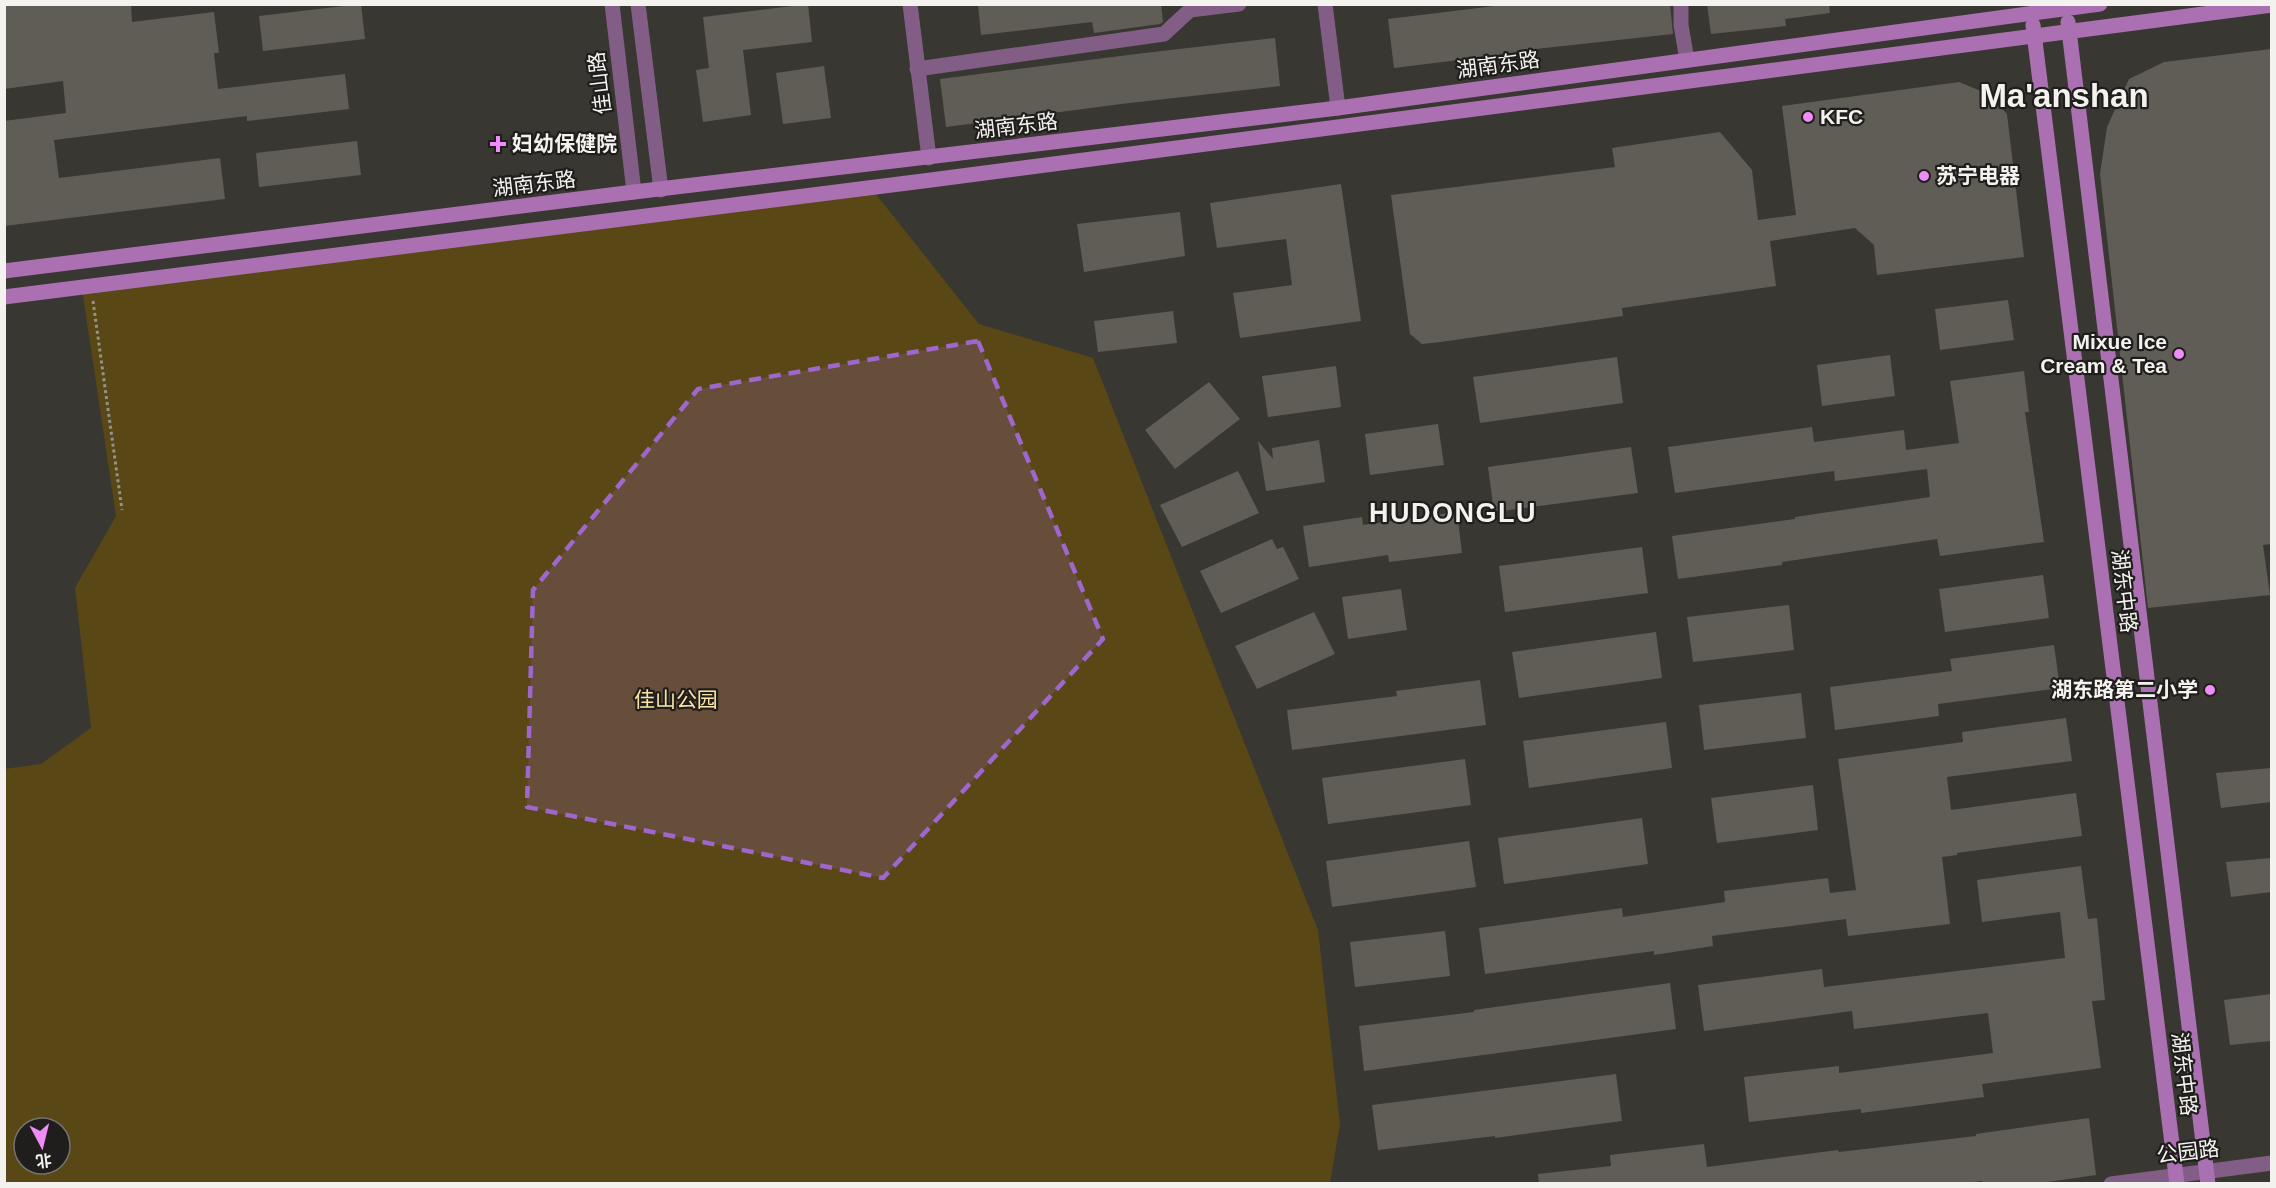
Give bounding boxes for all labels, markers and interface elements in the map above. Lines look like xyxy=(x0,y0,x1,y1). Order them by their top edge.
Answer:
street label: 湖南东路 xyxy=(1455,47,1541,82)
street label: 佳山路 xyxy=(584,50,615,116)
district label: Ma'anshan xyxy=(1979,77,2149,114)
place label: KFC xyxy=(1820,105,1863,128)
street label: 湖南东路 xyxy=(973,109,1059,142)
marker: KFC xyxy=(1801,110,1815,124)
place label: 妇幼保健院 xyxy=(512,132,617,155)
marker: 妇幼保健院 xyxy=(489,135,507,153)
place label: 苏宁电器 xyxy=(1936,164,2020,187)
street label: 湖南东路 xyxy=(491,167,577,200)
marker: 苏宁电器 xyxy=(1917,169,1931,183)
place label: Mixue Ice Cream & Tea xyxy=(2040,330,2167,377)
marker: Mixue Ice Cream & Tea xyxy=(2172,347,2186,361)
district label: HUDONGLU xyxy=(1369,498,1537,528)
street label: 湖东中路 xyxy=(2108,548,2141,634)
place label: 湖东路第二小学 xyxy=(2051,678,2198,701)
marker: 湖东路第二小学 xyxy=(2203,683,2217,697)
park label: 佳山公园 xyxy=(634,688,718,711)
street label: 湖东中路 xyxy=(2168,1031,2201,1117)
north arrow xyxy=(12,1116,72,1176)
street label: 公园路 xyxy=(2155,1136,2221,1167)
text: 北 xyxy=(35,1151,53,1170)

